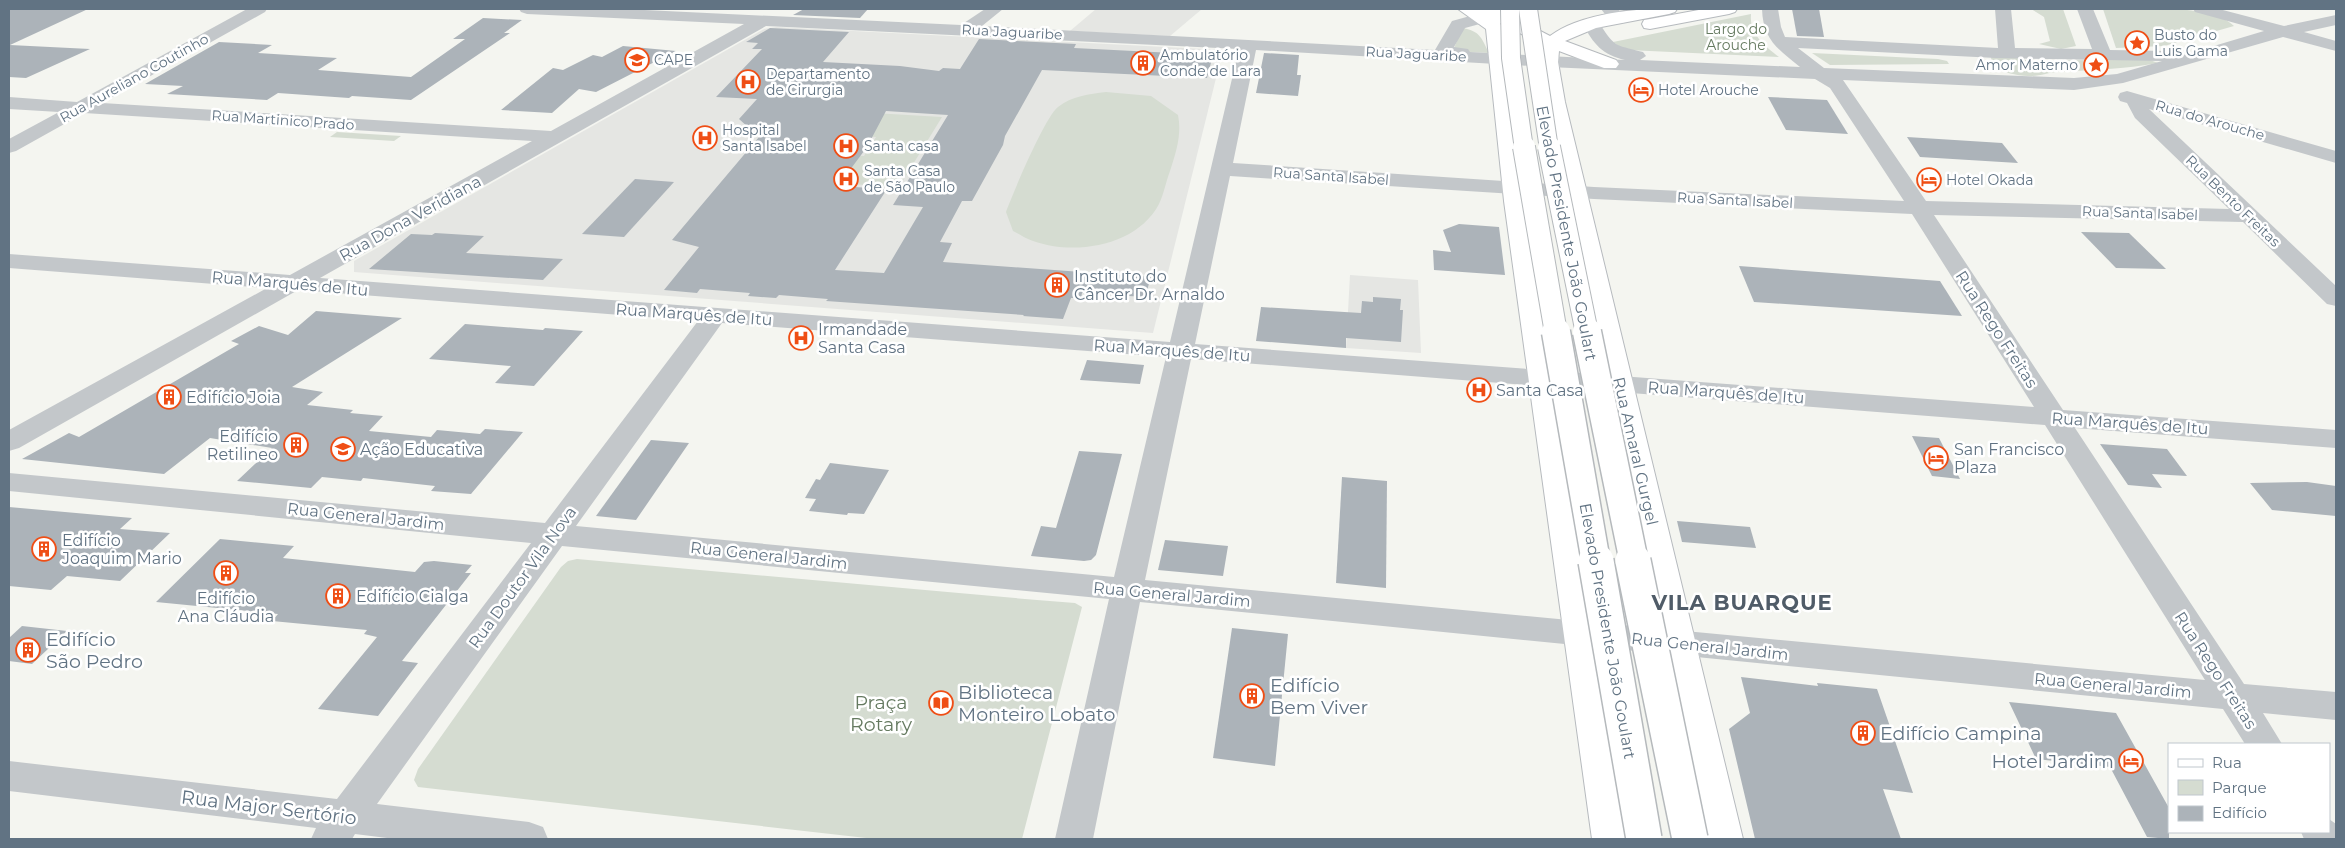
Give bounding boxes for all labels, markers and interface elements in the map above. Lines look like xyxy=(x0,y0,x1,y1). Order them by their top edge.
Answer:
street label: Rua Jaguaribe xyxy=(961,20,1063,44)
park label: Largo do Arouche xyxy=(1705,20,1767,54)
place label: Busto do Luis Gama xyxy=(2154,26,2228,60)
street label: Rua Aureliano Coutinho xyxy=(56,29,212,126)
place icon: Busto do Luis Gama xyxy=(2124,30,2150,56)
street label: Rua Jaguaribe xyxy=(1365,42,1467,66)
place label: Ambulatório Conde de Lara xyxy=(1160,46,1261,80)
school or university icon: CAPE xyxy=(624,47,650,73)
building icon: Ambulatório Conde de Lara xyxy=(1130,50,1156,76)
place label: CAPE xyxy=(654,51,693,69)
place icon: Amor Materno xyxy=(2083,52,2109,78)
place label: Amor Materno xyxy=(1976,56,2078,74)
place label: Departamento de Cirurgia xyxy=(766,65,870,99)
hospital icon: Departamento de Cirurgia xyxy=(735,69,761,95)
hotel icon: Hotel Arouche xyxy=(1628,77,1654,103)
place label: Hotel Arouche xyxy=(1658,81,1759,99)
street label: Rua do Arouche xyxy=(2153,96,2267,144)
street label: Elevado Presidente João Goulart xyxy=(1532,104,1601,363)
street label: Rua Martinico Prado xyxy=(211,106,355,134)
place label: Hospital Santa Isabel xyxy=(722,121,807,155)
hospital icon: Hospital Santa Isabel xyxy=(692,125,718,151)
hospital icon: Santa casa xyxy=(833,133,859,159)
place label: Santa casa xyxy=(864,137,939,155)
street label: Rua Bento Freitas xyxy=(2182,151,2284,251)
place label: Santa Casa de São Paulo xyxy=(864,162,955,196)
street label: Rua Santa Isabel xyxy=(1272,163,1390,189)
hospital icon: Santa Casa de São Paulo xyxy=(833,166,859,192)
hotel icon: Hotel Okada xyxy=(1916,167,1942,193)
place label: Hotel Okada xyxy=(1946,171,2033,189)
street label: Rua Dona Veridiana xyxy=(336,172,484,265)
street label: Rua Santa Isabel xyxy=(1677,188,1793,212)
street label: Rua Santa Isabel xyxy=(2082,202,2198,224)
street label: Rua Marquês de Itu xyxy=(211,267,369,300)
place label: Instituto do Câncer Dr. Arnaldo xyxy=(1074,267,1225,304)
street label: Rua Rego Freitas xyxy=(1952,267,2042,392)
building icon: Instituto do Câncer Dr. Arnaldo xyxy=(1044,272,1070,298)
street label: Rua Marquês de Itu xyxy=(615,300,773,329)
place label: Irmandade Santa Casa xyxy=(818,320,907,357)
hospital icon: Irmandade Santa Casa xyxy=(788,325,814,351)
street label: Rua Marquês de Itu xyxy=(1093,336,1251,365)
street label: Rua Amaral Gurgel xyxy=(1609,375,1662,527)
hospital icon: Santa Casa xyxy=(1466,377,1492,403)
street label: Rua Marquês de Itu xyxy=(1647,378,1805,407)
place label: Santa Casa xyxy=(1496,381,1584,400)
building icon: Edifício Joia xyxy=(156,384,182,410)
place label: Edifício Joia xyxy=(186,388,281,407)
street label: Rua Marquês de Itu xyxy=(2051,409,2209,438)
place label: Edifício Retilineo xyxy=(207,427,278,464)
building icon: Edifício Retilineo xyxy=(283,432,309,458)
school or university icon: Ação Educativa xyxy=(330,436,356,462)
place label: Ação Educativa xyxy=(360,440,483,459)
place label: San Francisco Plaza xyxy=(1954,440,2064,477)
hotel icon: San Francisco Plaza xyxy=(1923,445,1949,471)
street label: Rua General Jardim xyxy=(286,499,445,534)
street label: Elevado Presidente João Goulart xyxy=(1576,502,1639,761)
street label: Rua Doutor Vila Nova xyxy=(465,503,580,652)
place label: Edifício Joaquim Mario xyxy=(61,531,182,568)
building icon: Edifício Joaquim Mario xyxy=(31,536,57,562)
street label: Rua General Jardim xyxy=(689,538,848,573)
building icon: Edifício Ana Cláudia xyxy=(213,560,239,586)
street label: Rua General Jardim xyxy=(1092,578,1251,611)
building icon: Edifício Cialga xyxy=(325,583,351,609)
place label: Edifício Cialga xyxy=(356,587,469,606)
place label: Edifício Ana Cláudia xyxy=(178,589,274,626)
district label: VILA BUARQUE xyxy=(1650,590,1833,615)
street label: Rua Rego Freitas xyxy=(2171,608,2261,733)
place label: Edifício São Pedro xyxy=(46,628,143,673)
street label: Rua General Jardim xyxy=(1630,629,1789,664)
building icon: Edifício São Pedro xyxy=(15,637,41,663)
street label: Rua General Jardim xyxy=(2033,669,2192,702)
place label: Edifício Bem Viver xyxy=(1270,674,1368,719)
place label: Biblioteca Monteiro Lobato xyxy=(958,681,1115,726)
building icon: Edifício Bem Viver xyxy=(1239,683,1265,709)
library icon: Biblioteca Monteiro Lobato xyxy=(928,690,954,716)
park label: Praça Rotary xyxy=(850,691,913,736)
building icon: Edifício Campina xyxy=(1850,720,1876,746)
place label: Edifício Campina xyxy=(1880,722,2041,745)
legend xyxy=(2168,743,2330,833)
hotel icon: Hotel Jardim xyxy=(2118,748,2144,774)
place label: Hotel Jardim xyxy=(1991,750,2114,773)
text: Rua xyxy=(2212,753,2242,772)
text: Parque xyxy=(2212,778,2267,797)
street label: Rua Major Sertório xyxy=(180,785,358,830)
text: Edifício xyxy=(2212,803,2267,822)

